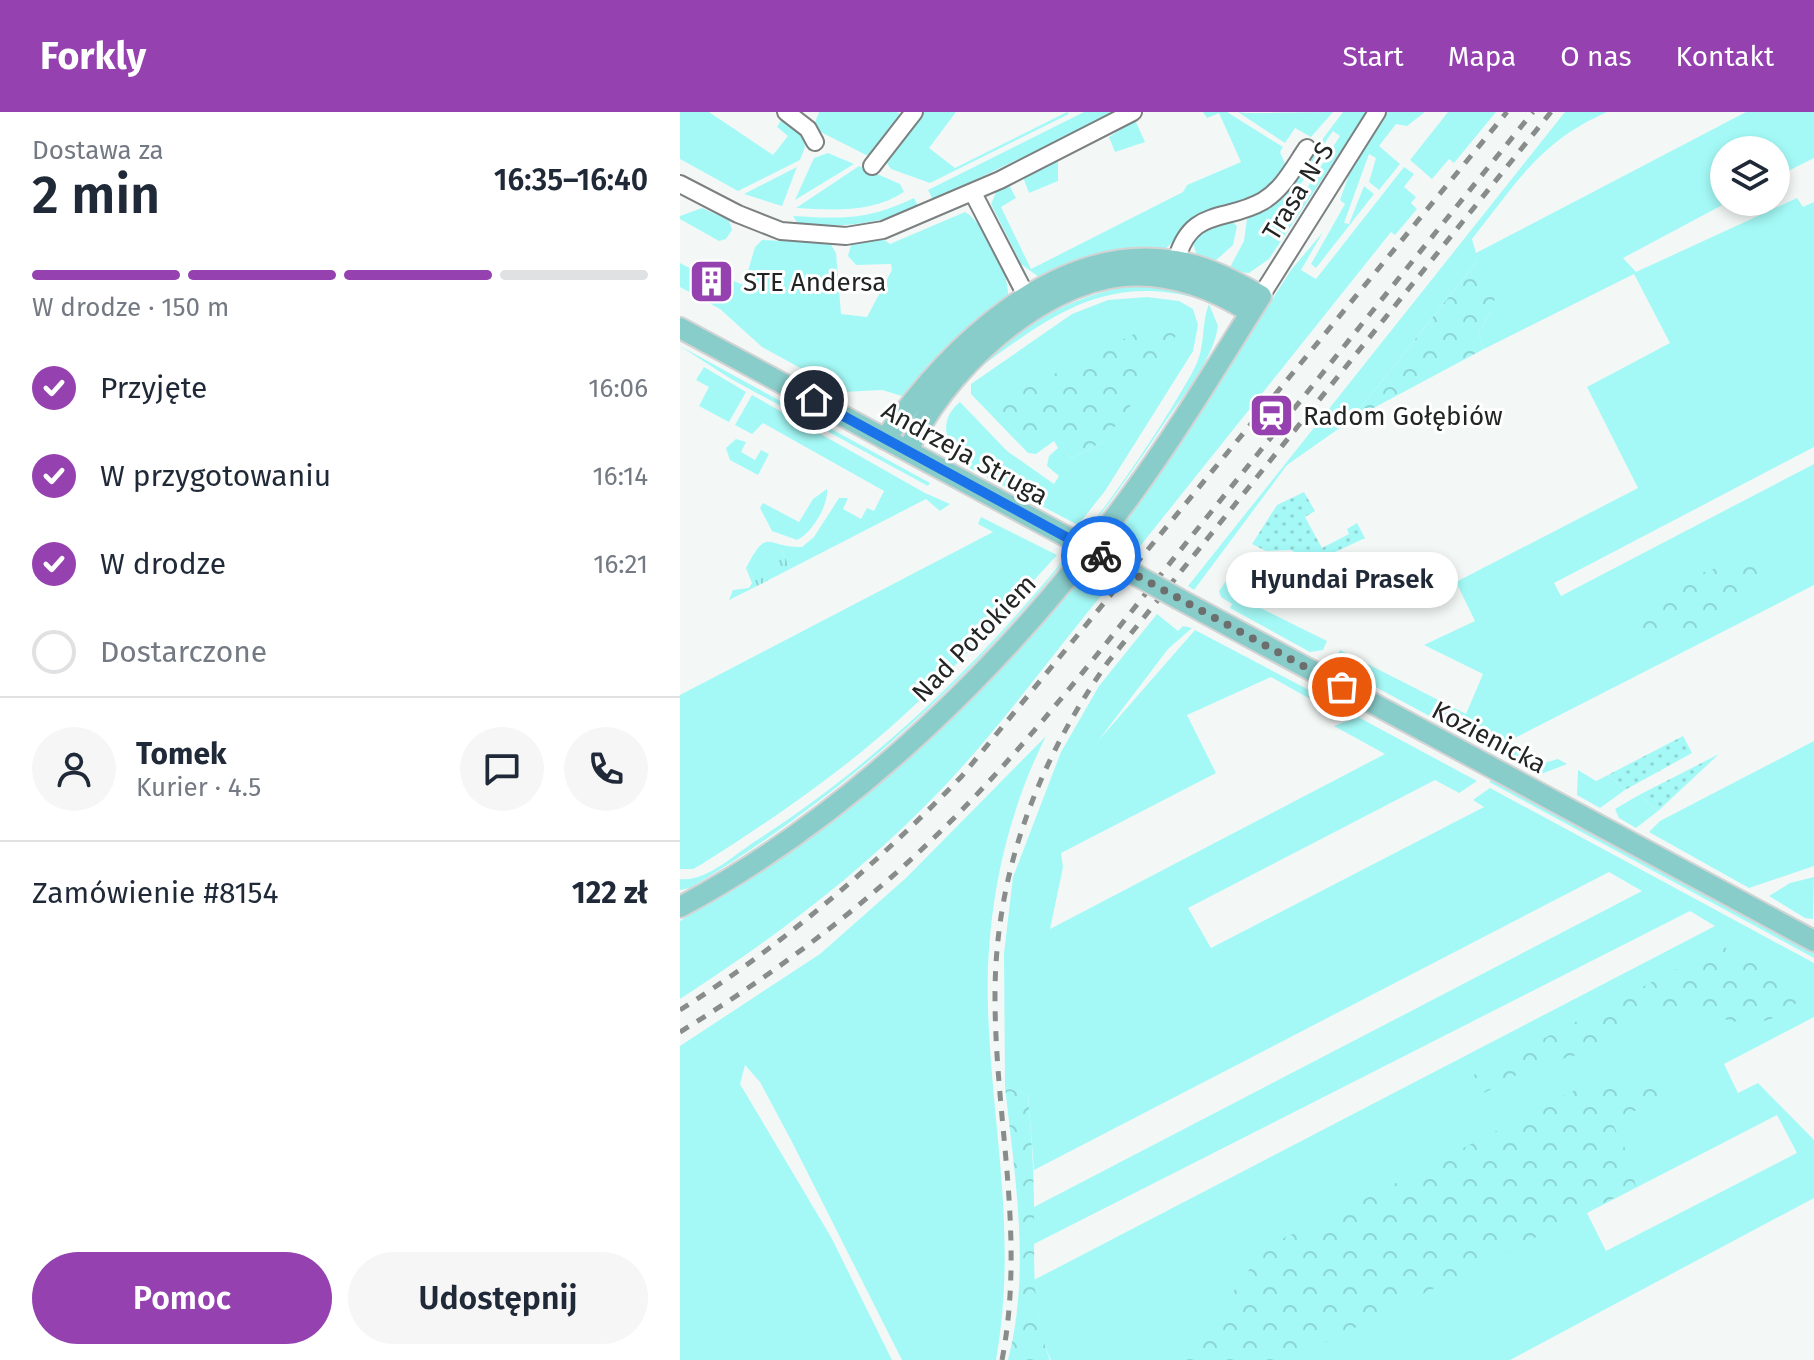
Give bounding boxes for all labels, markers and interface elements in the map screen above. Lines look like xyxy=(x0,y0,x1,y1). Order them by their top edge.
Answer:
text: Forkly xyxy=(40,33,146,79)
text: Start xyxy=(1342,40,1404,73)
text: Mapa xyxy=(1448,40,1516,73)
text: O nas xyxy=(1560,40,1632,73)
text: Kontakt xyxy=(1676,40,1774,73)
text: Dostawa za xyxy=(32,135,164,166)
street label: Trasa N-S xyxy=(1256,136,1341,246)
map controls xyxy=(1710,136,1790,216)
button: layers xyxy=(1710,136,1790,216)
text: 16:35–16:40 xyxy=(494,162,648,198)
text: 2 min xyxy=(32,164,160,227)
building icon: STE Andersa xyxy=(688,258,736,306)
place label: STE Andersa xyxy=(743,267,886,298)
text: W drodze · 150 m xyxy=(32,292,229,323)
icon: check xyxy=(32,366,76,410)
pin xyxy=(780,366,848,434)
text: Przyjęte xyxy=(100,370,207,406)
text: 16:06 xyxy=(588,373,648,404)
icon: home xyxy=(792,378,836,422)
station icon: Radom Gołębiów xyxy=(1248,392,1296,440)
street label: Andrzeja Struga xyxy=(876,395,1053,512)
place label: Radom Gołębiów xyxy=(1303,401,1503,432)
icon: check xyxy=(32,454,76,498)
text: W przygotowaniu xyxy=(100,458,331,494)
text: 16:14 xyxy=(593,461,648,492)
courier xyxy=(1061,516,1141,596)
icon: bike xyxy=(1079,534,1123,578)
icon: check xyxy=(32,542,76,586)
text: W drodze xyxy=(100,546,226,582)
text: 16:21 xyxy=(593,549,648,580)
callout: Hyundai Prasek xyxy=(1226,551,1458,607)
text: Hyundai Prasek xyxy=(1250,564,1434,595)
street label: Nad Potokiem xyxy=(906,568,1043,709)
text: Dostarczone xyxy=(100,634,267,670)
pin xyxy=(1308,653,1376,721)
icon: bag xyxy=(1320,665,1364,709)
street label: Kozienicka xyxy=(1426,694,1551,780)
button: person xyxy=(32,727,116,811)
button: chat xyxy=(460,727,544,811)
button: phone xyxy=(564,727,648,811)
text: Tomek xyxy=(136,736,227,772)
text: Kurier · 4.5 xyxy=(136,772,261,803)
text: Zamówienie #8154 xyxy=(32,875,279,911)
text: 122 zł xyxy=(572,875,648,911)
button: Pomoc xyxy=(32,1252,332,1344)
button: Udostępnij xyxy=(348,1252,648,1344)

